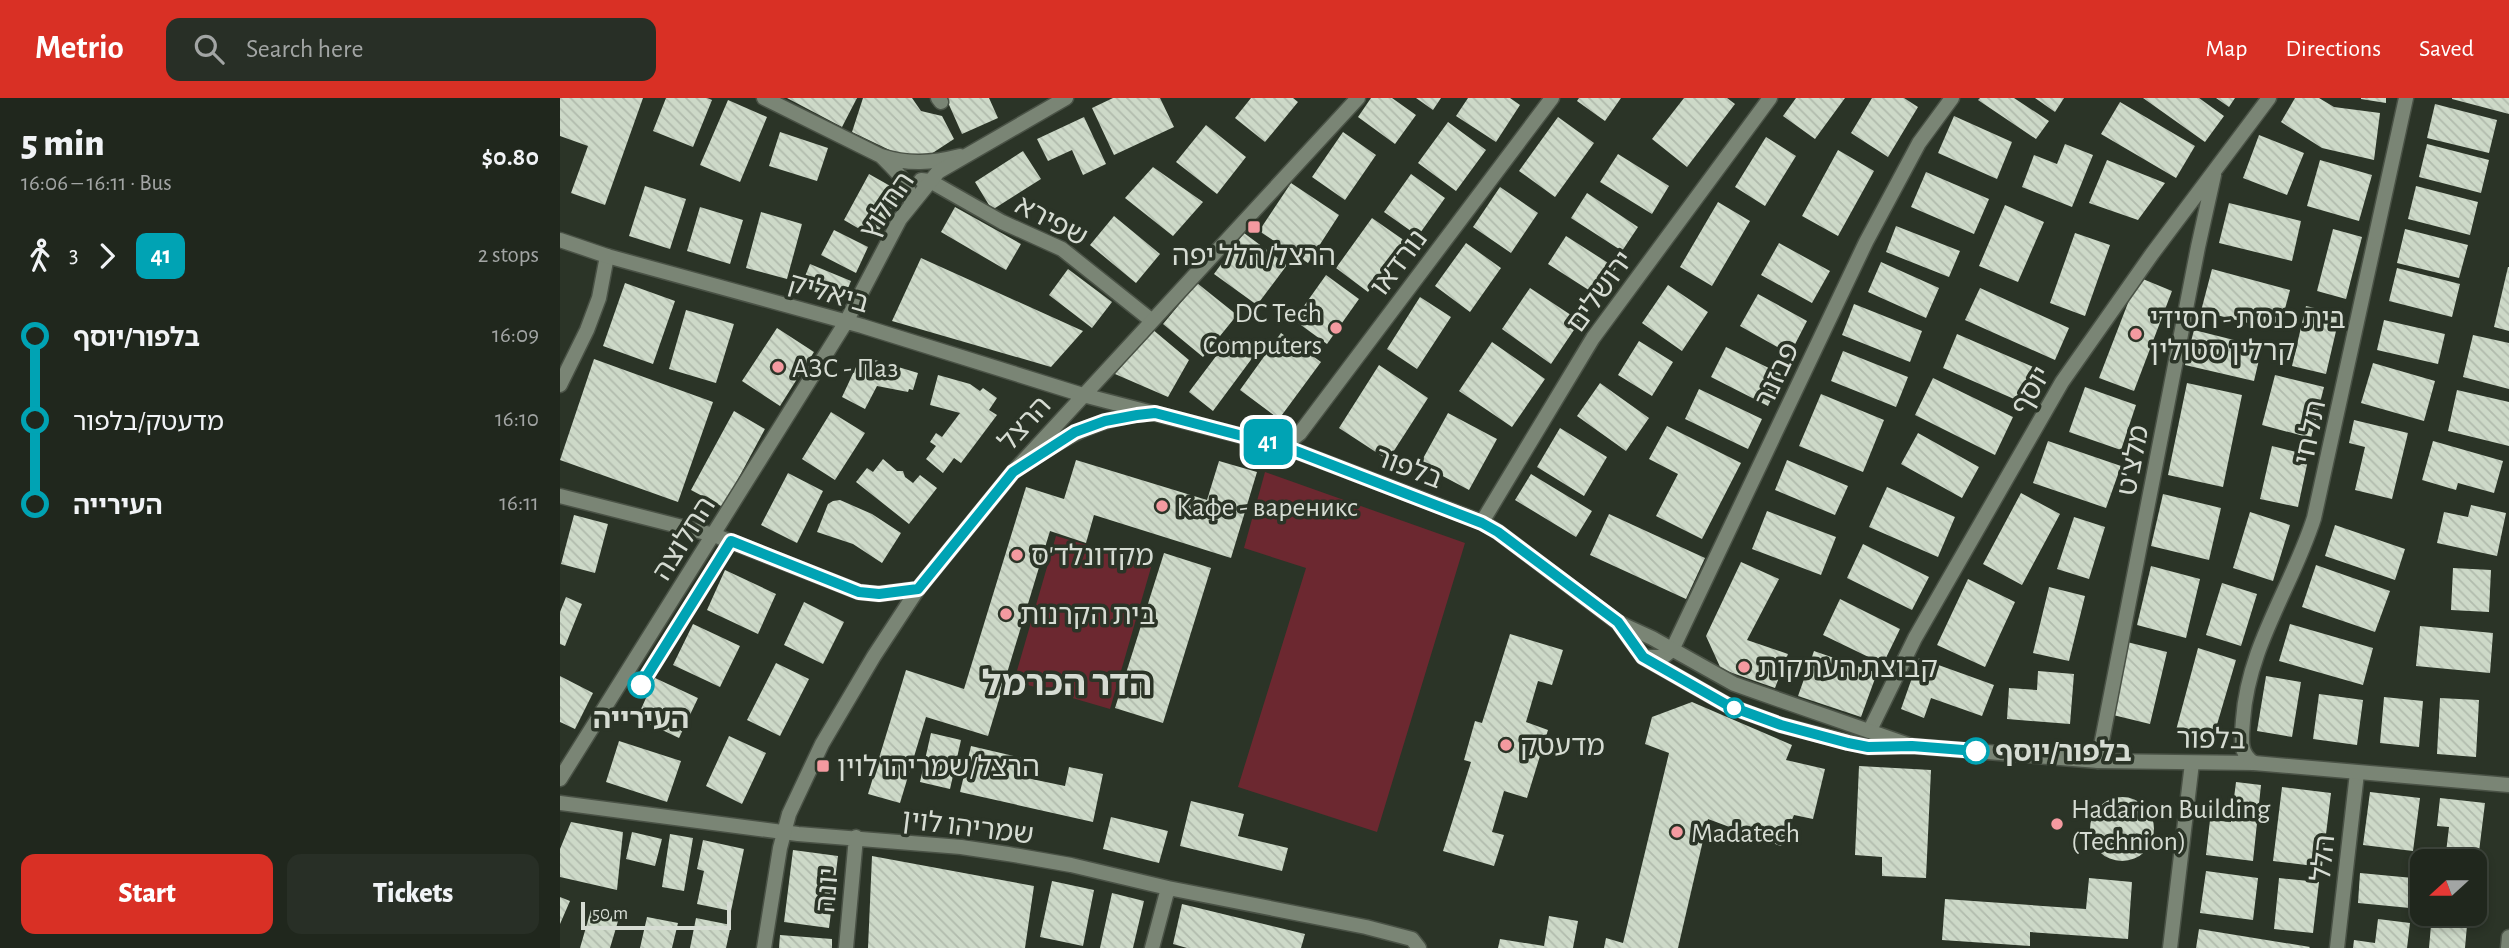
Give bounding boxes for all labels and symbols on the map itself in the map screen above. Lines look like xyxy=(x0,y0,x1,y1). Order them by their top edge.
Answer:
street label: החלוץ xyxy=(855,168,920,245)
street label: שפירא xyxy=(1010,191,1092,252)
marker: הרצל/הלל יפה xyxy=(1246,219,1262,235)
street label: נורדאו xyxy=(1366,225,1433,301)
place label: הרצל/הלל יפה xyxy=(1172,243,1336,271)
street label: ירושלים xyxy=(1562,247,1639,338)
street label: ביאליק xyxy=(785,269,872,319)
place label: DC Tech Computers xyxy=(1203,300,1322,360)
place label: בית כנסת - חסידי קרלין סטולין xyxy=(2150,306,2346,366)
marker: DC Tech Computers xyxy=(1328,320,1344,336)
marker: בית כנסת - חסידי קרלין סטולין xyxy=(2128,326,2144,342)
street label: פבזנר xyxy=(1751,338,1805,411)
place label: АЗС - Паз xyxy=(792,355,898,383)
marker: АЗС - Паз xyxy=(770,359,786,375)
street label: יוסף xyxy=(2007,362,2057,420)
street label: הרצל xyxy=(994,392,1057,457)
street label: תל חי xyxy=(2290,398,2331,467)
line badge: 41 xyxy=(1236,419,1300,465)
street label: מלצ'ט xyxy=(2113,423,2154,498)
street label: בלפור xyxy=(1371,443,1446,494)
street label: החלוצה xyxy=(648,493,721,586)
place label: Кафе - вареникс xyxy=(1176,494,1358,522)
marker: Кафе - вареникс xyxy=(1154,498,1170,514)
place label: מקדונלד'ס xyxy=(1031,543,1154,571)
marker: מקדונלד'ס xyxy=(1009,547,1025,563)
place label: בית הקרנות xyxy=(1020,602,1156,630)
marker: בית הקרנות xyxy=(998,606,1014,622)
place label: קבוצת העתקות xyxy=(1758,655,1938,683)
marker: קבוצת העתקות xyxy=(1736,659,1752,675)
district label: הדר הכרמל xyxy=(982,667,1152,702)
marker: העירייה xyxy=(628,672,654,698)
unlabelled marker xyxy=(1724,698,1744,718)
place label: העירייה xyxy=(593,706,689,734)
street label: בלפור xyxy=(2176,725,2246,755)
place label: מדעטק xyxy=(1520,733,1605,761)
marker: מדעטק xyxy=(1498,737,1514,753)
marker: בלפור/יוסף xyxy=(1963,738,1989,764)
place label: בלפור/יוסף xyxy=(1995,739,2132,767)
place label: הרצל/שמריהו לוין xyxy=(837,754,1040,782)
marker: הרצל/שמריהו לוין xyxy=(815,758,831,774)
place label: Hadarion Building (Technion) xyxy=(2071,796,2271,856)
street label: שמריהו לוין xyxy=(900,806,1035,850)
marker: Hadarion Building (Technion) xyxy=(2049,816,2065,832)
place label: Madatech xyxy=(1691,820,1800,848)
marker: Madatech xyxy=(1669,824,1685,840)
street label: הלל xyxy=(2308,833,2340,883)
north arrow xyxy=(2410,849,2487,926)
street label: יונה xyxy=(812,867,844,914)
scale bar xyxy=(581,899,732,931)

